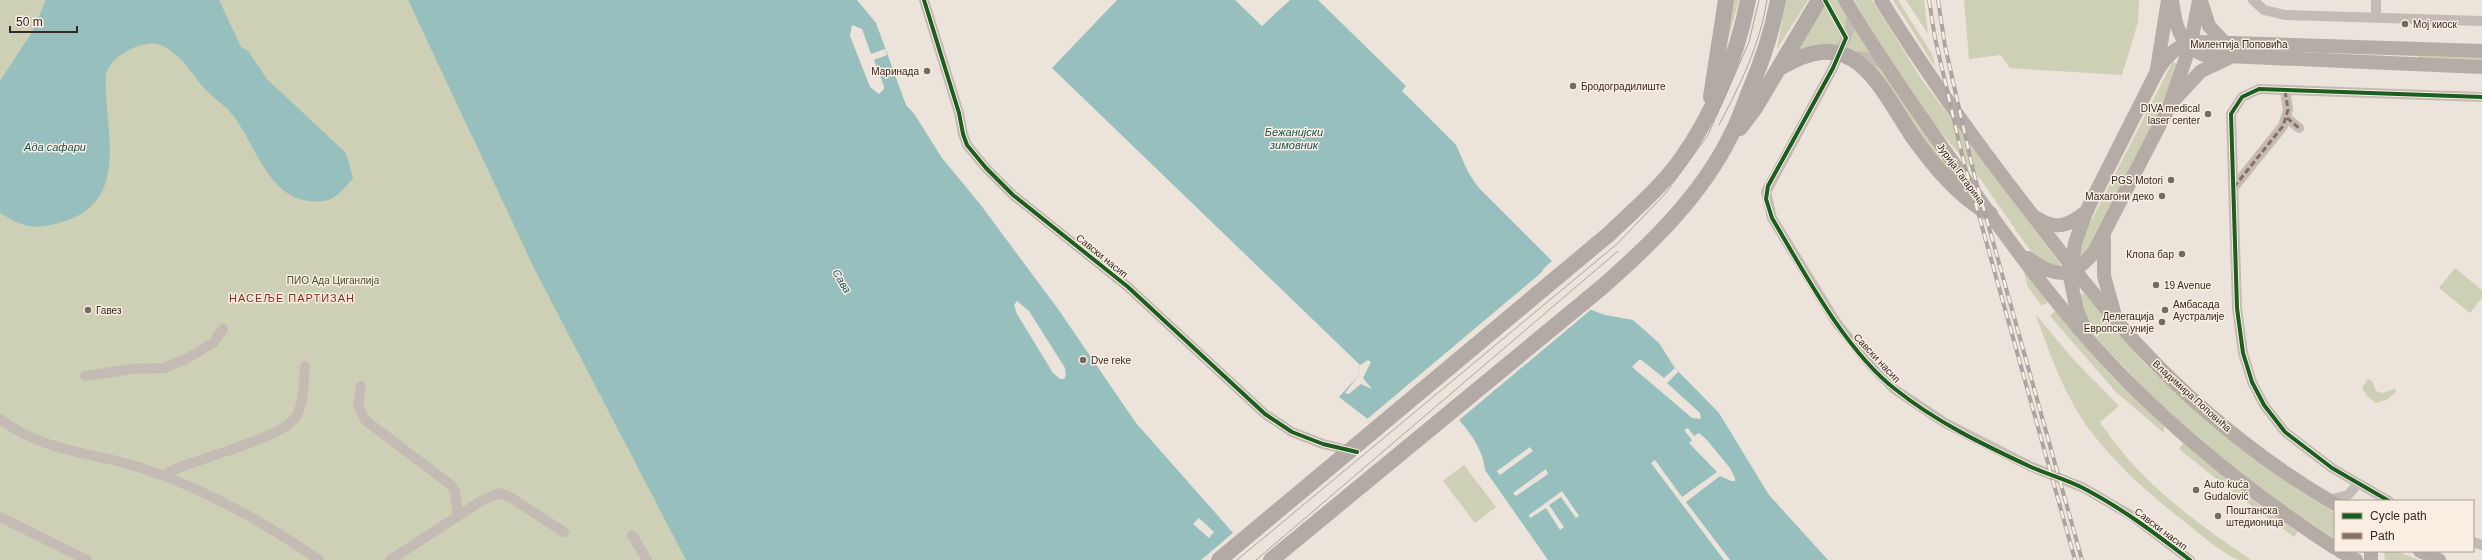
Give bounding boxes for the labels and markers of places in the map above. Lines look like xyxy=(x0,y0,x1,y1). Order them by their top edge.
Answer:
marker: Мој киоск xyxy=(2400,19,2410,29)
place label: Мој киоск xyxy=(2413,19,2458,30)
place label: Маринада xyxy=(871,66,919,77)
marker: Маринада xyxy=(922,66,932,76)
marker: Бродоградилиште xyxy=(1568,81,1578,91)
place label: Бродоградилиште xyxy=(1581,81,1666,92)
place label: DIVA medical laser center xyxy=(2141,103,2201,126)
marker: DIVA medical laser center xyxy=(2203,109,2213,119)
place label: PGS Motori xyxy=(2111,175,2163,186)
marker: PGS Motori xyxy=(2166,175,2176,185)
place label: Махагони деко xyxy=(2085,191,2154,202)
marker: Махагони деко xyxy=(2157,191,2167,201)
place label: Клопа бар xyxy=(2126,249,2174,260)
marker: Клопа бар xyxy=(2177,249,2187,259)
marker: 19 Avenue xyxy=(2151,280,2161,290)
place label: 19 Avenue xyxy=(2164,280,2212,291)
place label: Амбасада Аустралије xyxy=(2173,299,2225,322)
marker: Гавез xyxy=(83,305,93,315)
place label: Гавез xyxy=(96,305,122,316)
marker: Амбасада Аустралије xyxy=(2160,305,2170,315)
place label: Делегација Европске уније xyxy=(2084,311,2154,334)
marker: Делегација Европске уније xyxy=(2157,317,2167,327)
marker: Dve reke xyxy=(1078,355,1088,365)
place label: Dve reke xyxy=(1091,355,1131,366)
place label: Auto kuća Gudalović xyxy=(2204,479,2249,502)
marker: Auto kuća Gudalović xyxy=(2191,485,2201,495)
place label: Поштанска штедионица xyxy=(2226,505,2284,528)
marker: Поштанска штедионица xyxy=(2213,511,2223,521)

